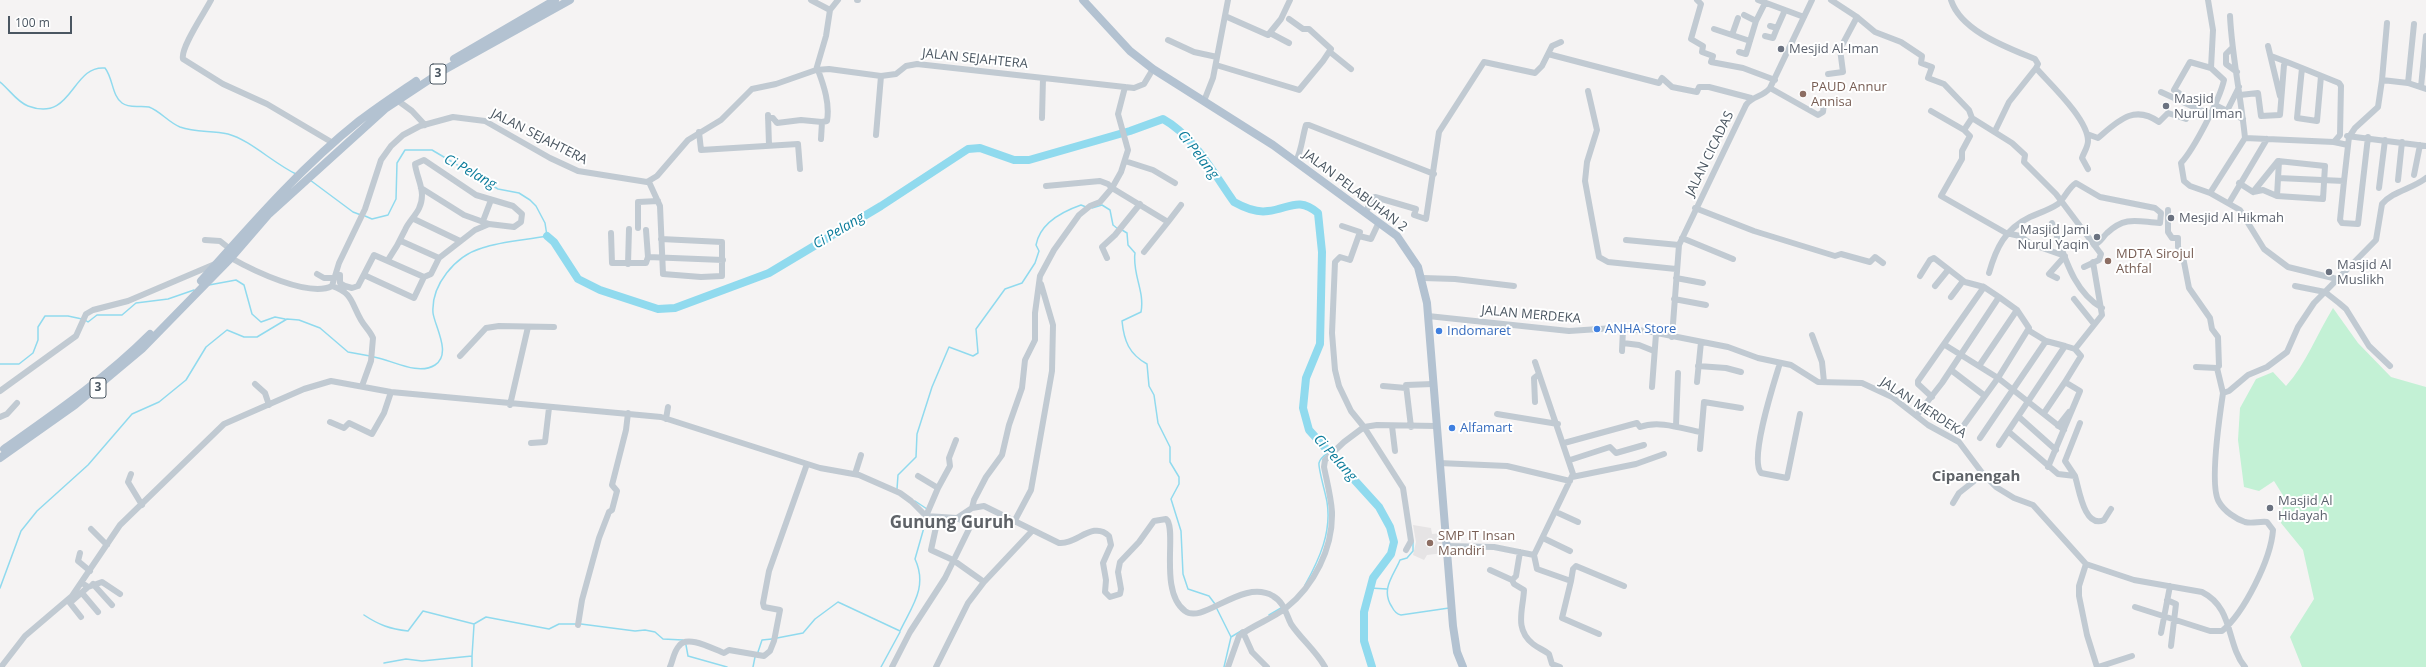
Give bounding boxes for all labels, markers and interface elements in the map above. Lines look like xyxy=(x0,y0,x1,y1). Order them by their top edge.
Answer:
scale bar xyxy=(10,8,74,34)
text: 100 m xyxy=(15,14,50,31)
place label: Mesjid Al-Iman xyxy=(1789,41,1879,57)
marker: Mesjid Al-Iman xyxy=(1776,44,1786,54)
street label: JALAN SEJAHTERA xyxy=(921,46,1029,72)
road number: 3 xyxy=(430,64,446,84)
place label: PAUD Annur Annisa xyxy=(1811,79,1887,110)
marker: PAUD Annur Annisa xyxy=(1798,89,1808,99)
place label: Masjid Nurul Iman xyxy=(2174,91,2243,122)
marker: Masjid Nurul Iman xyxy=(2161,101,2171,111)
street label: JALAN SEJAHTERA xyxy=(488,106,590,168)
street label: JALAN CICADAS xyxy=(1683,109,1737,199)
water label: Ci Pelang xyxy=(1174,127,1222,183)
street label: JALAN PELABUHAN 2 xyxy=(1300,147,1410,235)
water label: Ci Pelang xyxy=(441,151,499,193)
water label: Ci Pelang xyxy=(810,209,868,253)
place label: Mesjid Al Hikmah xyxy=(2179,210,2284,226)
marker: Mesjid Al Hikmah xyxy=(2166,213,2176,223)
place label: Masjid Jami Nurul Yaqin xyxy=(2018,222,2089,253)
marker: Masjid Jami Nurul Yaqin xyxy=(2092,232,2102,242)
place label: MDTA Sirojul Athfal xyxy=(2116,246,2194,277)
marker: MDTA Sirojul Athfal xyxy=(2103,256,2113,266)
place label: Masjid Al Muslikh xyxy=(2337,257,2392,288)
marker: Masjid Al Muslikh xyxy=(2324,267,2334,277)
street label: JALAN MERDEKA xyxy=(1481,303,1581,327)
place label: ANHA Store xyxy=(1605,321,1676,337)
place label: Indomaret xyxy=(1447,323,1511,339)
marker: ANHA Store xyxy=(1592,324,1602,334)
marker: Indomaret xyxy=(1434,326,1444,336)
street label: JALAN MERDEKA xyxy=(1877,374,1969,442)
road number: 3 xyxy=(90,378,106,398)
place label: Alfamart xyxy=(1460,420,1512,436)
marker: Alfamart xyxy=(1447,423,1457,433)
water label: Ci Pelang xyxy=(1310,431,1360,485)
district label: Cipanengah xyxy=(1932,468,2020,486)
place label: Masjid Al Hidayah xyxy=(2278,493,2333,524)
marker: Masjid Al Hidayah xyxy=(2265,503,2275,513)
district label: Gunung Guruh xyxy=(890,513,1014,533)
place label: SMP IT Insan Mandiri xyxy=(1438,528,1515,559)
marker: SMP IT Insan Mandiri xyxy=(1425,538,1435,548)

